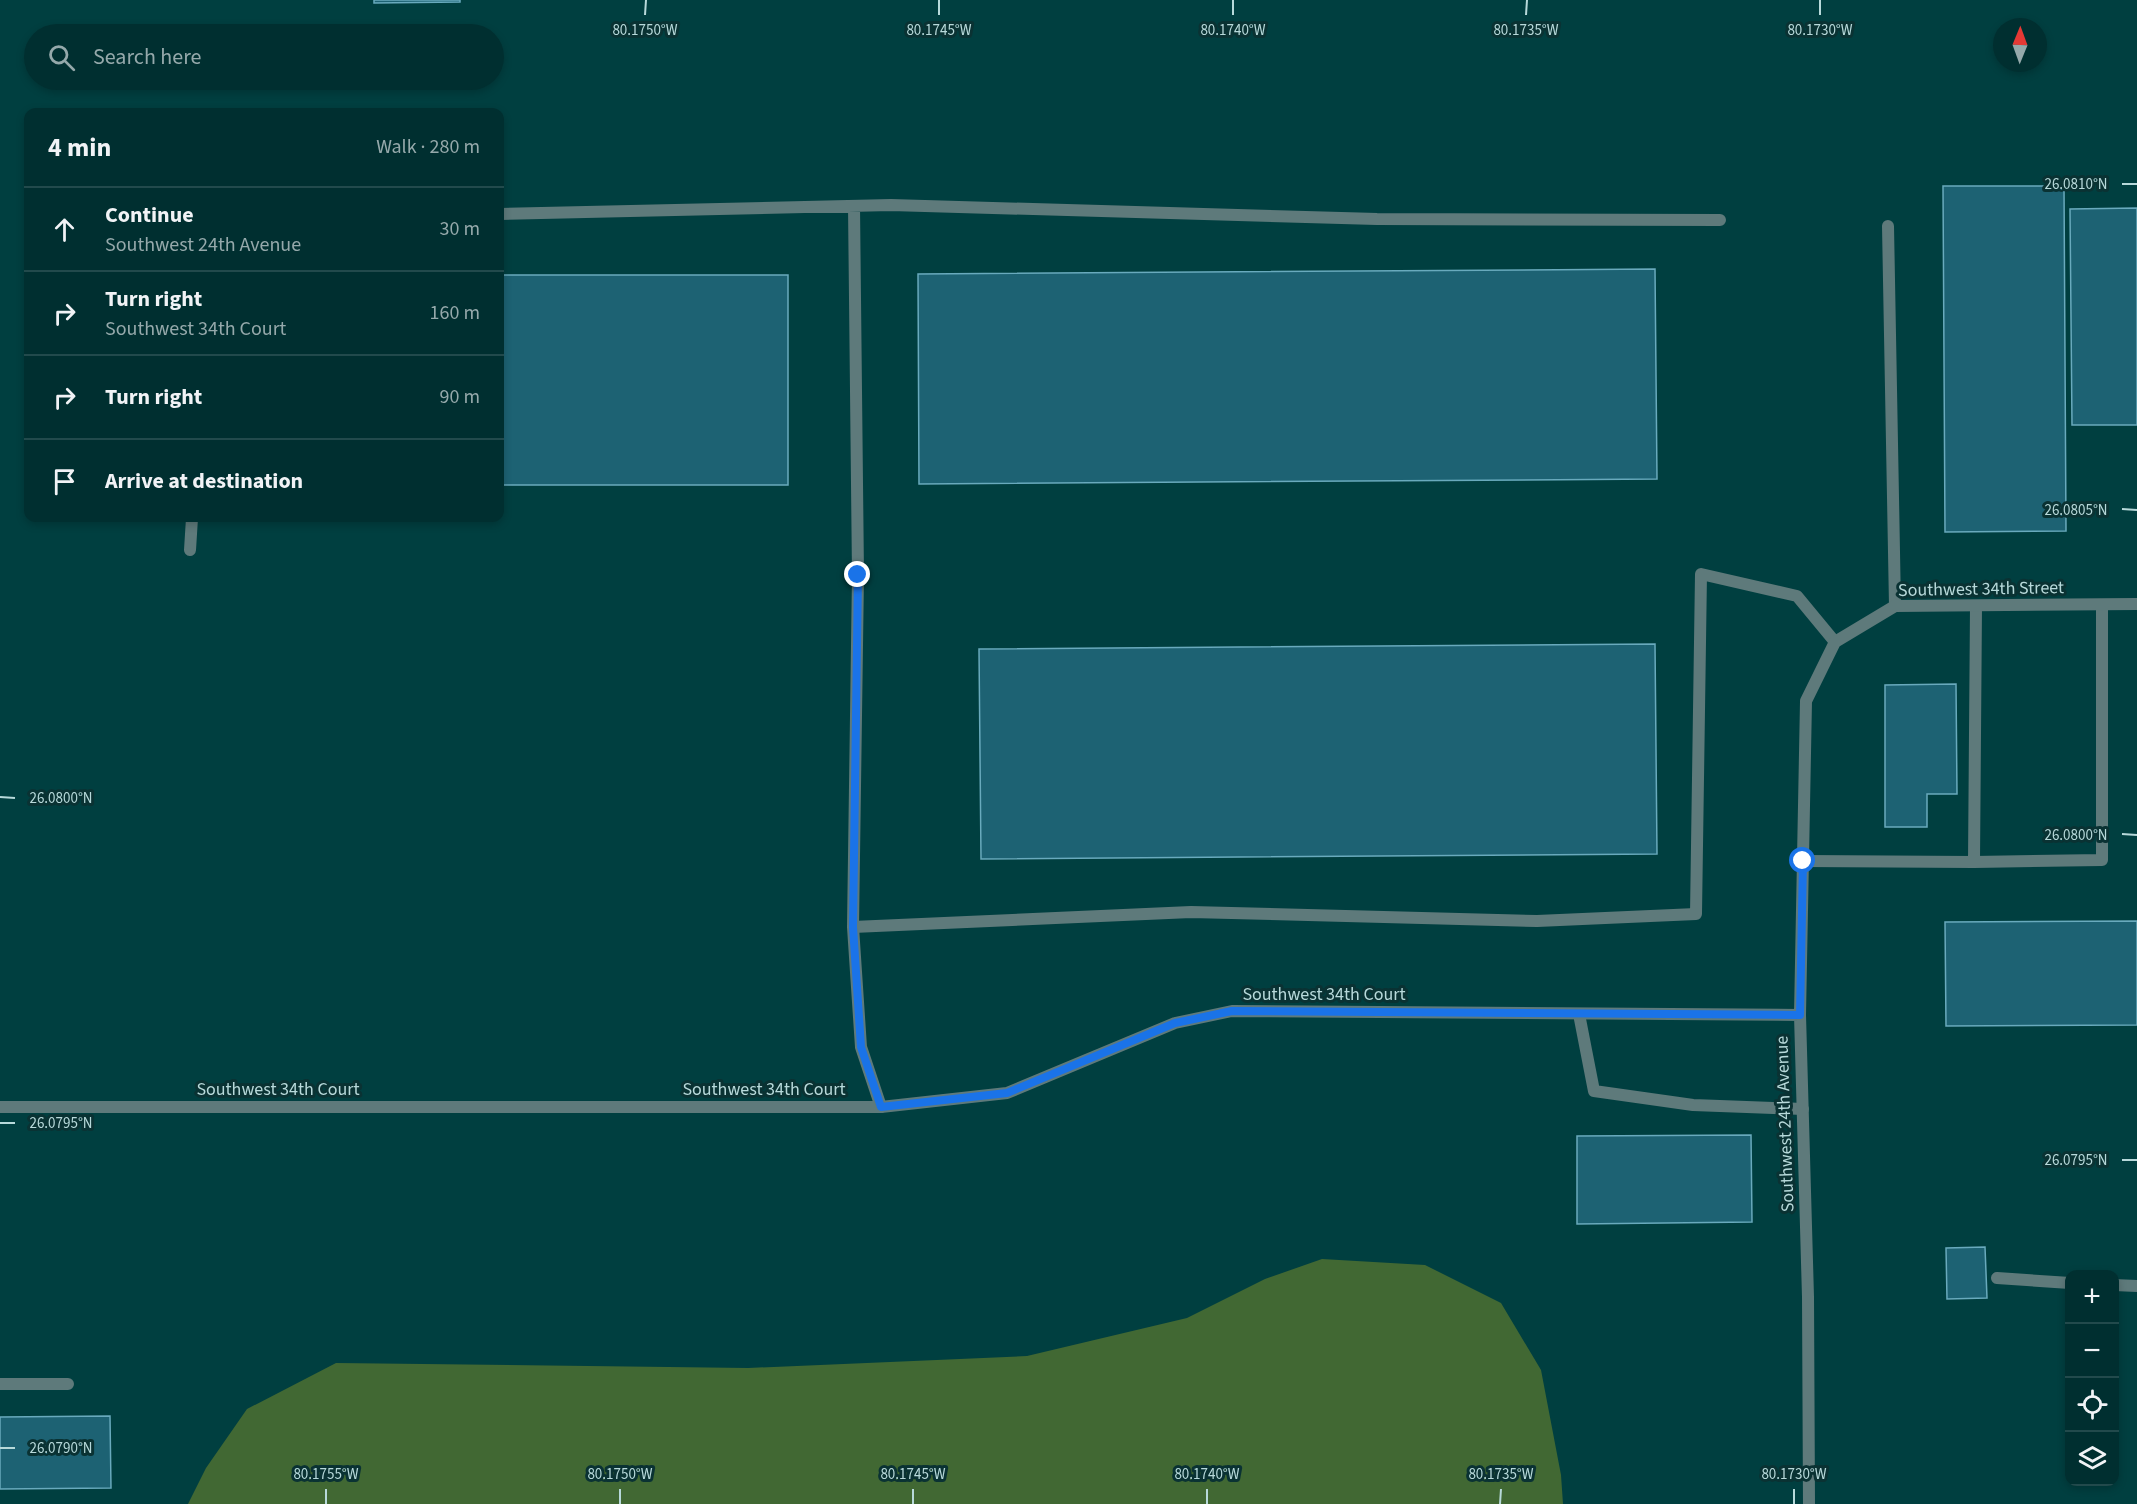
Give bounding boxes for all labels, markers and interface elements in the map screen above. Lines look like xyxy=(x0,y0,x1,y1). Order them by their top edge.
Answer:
north arrow xyxy=(1993,18,2047,72)
text: 80.1750°W xyxy=(612,20,678,41)
text: 80.1745°W xyxy=(906,20,972,41)
text: 80.1740°W xyxy=(1200,20,1266,41)
text: 80.1735°W xyxy=(1493,20,1559,41)
text: 80.1730°W xyxy=(1787,20,1853,41)
search box xyxy=(24,24,504,90)
icon: search xyxy=(45,41,78,74)
text: Search here xyxy=(93,41,201,73)
text: 4 min xyxy=(48,129,111,166)
text: Walk · 280 m xyxy=(376,133,480,161)
text: 26.0810°N xyxy=(2044,174,2108,195)
text: Continue xyxy=(105,199,194,231)
icon: ahead xyxy=(48,213,81,246)
text: 30 m xyxy=(440,215,480,243)
text: Southwest 24th Avenue xyxy=(105,231,301,259)
text: Turn right xyxy=(105,283,202,315)
icon: right xyxy=(48,297,81,330)
text: 160 m xyxy=(430,299,480,327)
text: Southwest 34th Court xyxy=(105,315,286,343)
icon: right xyxy=(48,381,81,414)
text: Turn right xyxy=(105,381,202,413)
text: 90 m xyxy=(440,383,480,411)
icon: arrive xyxy=(48,465,81,498)
text: Arrive at destination xyxy=(105,465,303,497)
text: 26.0805°N xyxy=(2044,500,2108,521)
route end xyxy=(844,561,870,587)
street label: Southwest 34th Street xyxy=(1898,575,2064,603)
text: 26.0800°N xyxy=(29,788,93,809)
text: 26.0800°N xyxy=(2044,825,2108,846)
route start xyxy=(1789,847,1815,873)
street label: Southwest 34th Court xyxy=(1242,982,1406,1007)
street label: Southwest 24th Avenue xyxy=(1769,1035,1801,1213)
street label: Southwest 34th Court xyxy=(196,1077,360,1102)
street label: Southwest 34th Court xyxy=(682,1077,846,1102)
text: 26.0795°N xyxy=(29,1113,93,1134)
text: 26.0795°N xyxy=(2044,1150,2108,1171)
map controls xyxy=(2065,1270,2119,1486)
button: + xyxy=(2065,1270,2119,1324)
button: − xyxy=(2065,1324,2119,1378)
button: locate xyxy=(2065,1378,2119,1432)
button: layers xyxy=(2065,1432,2119,1486)
text: 26.0790°N xyxy=(29,1438,93,1459)
text: 80.1755°W xyxy=(293,1464,359,1485)
text: 80.1750°W xyxy=(587,1464,653,1485)
text: 80.1745°W xyxy=(880,1464,946,1485)
text: 80.1740°W xyxy=(1174,1464,1240,1485)
text: 80.1735°W xyxy=(1468,1464,1534,1485)
text: 80.1730°W xyxy=(1761,1464,1827,1485)

